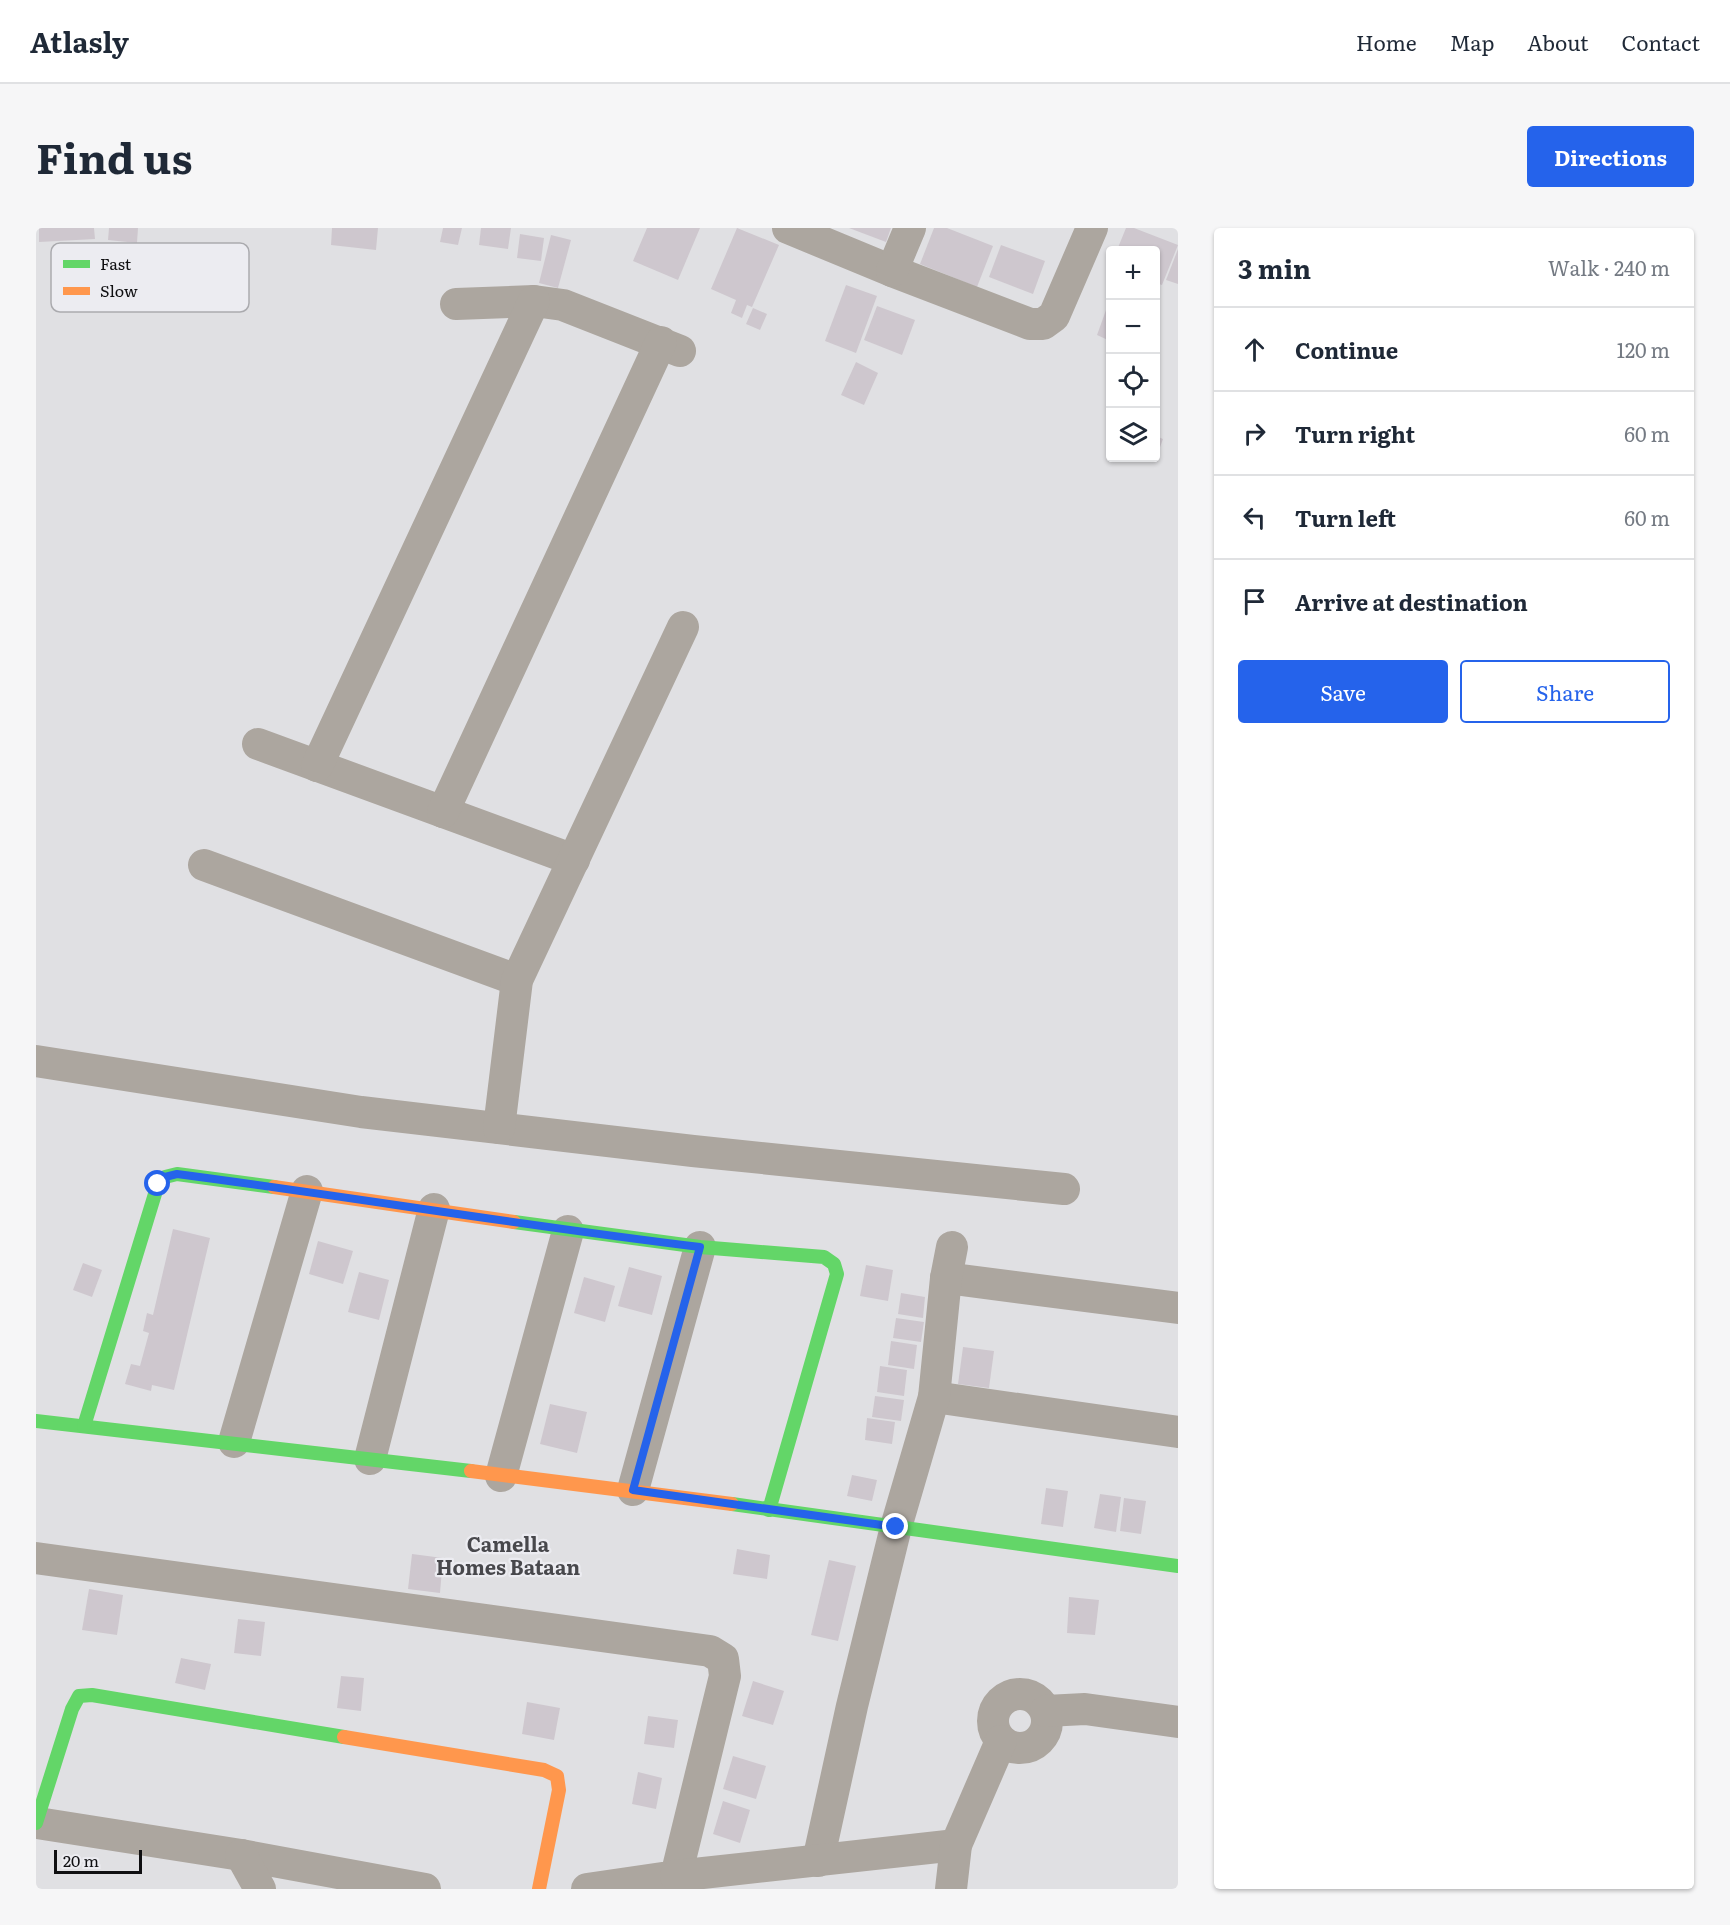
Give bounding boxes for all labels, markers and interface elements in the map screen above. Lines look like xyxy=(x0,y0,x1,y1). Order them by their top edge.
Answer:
text: Atlasly xyxy=(30,20,129,62)
text: Home xyxy=(1356,26,1417,57)
text: Map xyxy=(1450,26,1494,57)
text: About xyxy=(1527,26,1589,57)
text: Contact xyxy=(1622,26,1700,57)
text: Find us xyxy=(36,125,193,187)
button: Directions xyxy=(1527,126,1694,187)
legend xyxy=(51,243,249,312)
map controls xyxy=(1106,246,1160,462)
button: + xyxy=(1106,246,1160,300)
text: 3 min xyxy=(1238,248,1311,287)
text: Fast xyxy=(100,251,132,275)
text: Walk · 240 m xyxy=(1548,252,1670,282)
text: Slow xyxy=(100,278,138,302)
button: − xyxy=(1106,300,1160,354)
icon: ahead xyxy=(1238,333,1271,366)
text: Continue xyxy=(1295,333,1398,366)
text: 120 m xyxy=(1617,334,1670,364)
button: locate xyxy=(1106,354,1160,408)
button: layers xyxy=(1106,408,1160,462)
icon: right xyxy=(1238,417,1271,450)
text: Turn right xyxy=(1295,417,1415,450)
text: 60 m xyxy=(1624,418,1670,448)
icon: left xyxy=(1238,501,1271,534)
text: Turn left xyxy=(1295,501,1396,534)
text: 60 m xyxy=(1624,502,1670,532)
icon: arrive xyxy=(1238,585,1271,618)
text: Arrive at destination xyxy=(1295,585,1528,618)
button: Save xyxy=(1238,660,1448,723)
button: Share xyxy=(1460,660,1670,723)
route start xyxy=(144,1170,170,1196)
route end xyxy=(882,1513,908,1539)
district label: Camella Homes Bataan xyxy=(436,1528,580,1581)
scale bar xyxy=(54,1847,142,1874)
text: 20 m xyxy=(63,1848,99,1872)

